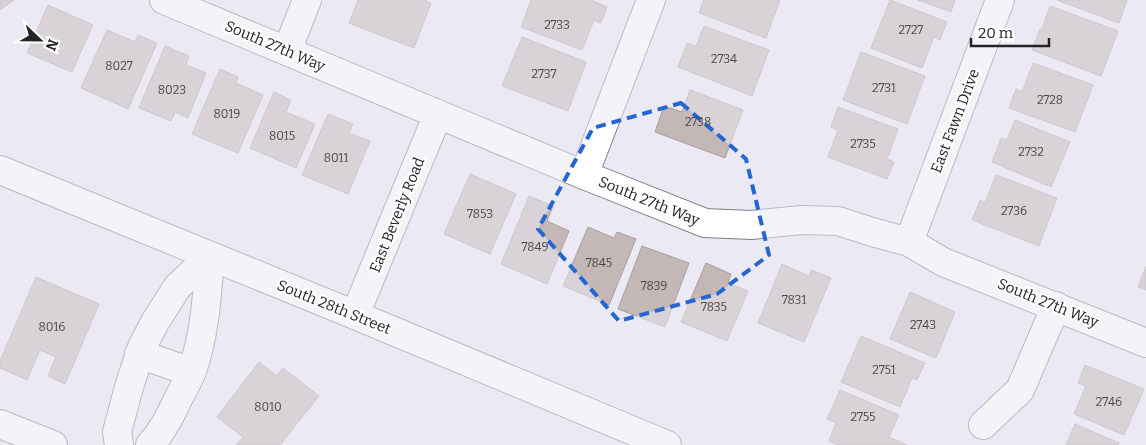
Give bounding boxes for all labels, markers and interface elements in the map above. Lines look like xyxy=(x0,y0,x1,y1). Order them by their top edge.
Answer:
north arrow xyxy=(15,15,65,65)
scale bar xyxy=(971,15,1048,47)
street label: South 27th Way xyxy=(222,17,328,75)
house number: 2733 xyxy=(544,18,570,32)
house number: 2727 xyxy=(899,23,923,37)
text: 20 m xyxy=(978,24,1014,42)
text: N xyxy=(42,36,61,53)
house number: 2734 xyxy=(711,52,737,66)
house number: 8027 xyxy=(105,59,133,73)
street label: East Fawn Drive xyxy=(927,66,983,176)
house number: 2737 xyxy=(531,67,557,81)
house number: 2731 xyxy=(872,81,896,95)
house number: 8023 xyxy=(158,83,186,97)
house number: 2728 xyxy=(1037,93,1063,107)
house number: 8019 xyxy=(214,107,240,121)
house number: 2738 xyxy=(685,115,711,129)
house number: 8015 xyxy=(269,129,295,143)
house number: 2735 xyxy=(850,137,876,151)
house number: 2732 xyxy=(1018,145,1044,159)
house number: 8011 xyxy=(324,151,348,165)
street label: East Beverly Road xyxy=(366,155,428,275)
street label: South 27th Way xyxy=(596,173,702,229)
house number: 2736 xyxy=(1001,204,1027,218)
house number: 7853 xyxy=(467,207,493,221)
house number: 7849 xyxy=(521,240,549,254)
house number: 7845 xyxy=(586,256,612,270)
street label: South 27th Way xyxy=(995,275,1101,331)
street label: South 28th Street xyxy=(274,276,394,338)
house number: 7839 xyxy=(641,279,667,293)
house number: 7831 xyxy=(782,293,806,307)
house number: 7835 xyxy=(701,300,727,314)
house number: 2743 xyxy=(910,318,936,332)
house number: 8016 xyxy=(39,320,65,334)
house number: 2751 xyxy=(872,363,896,377)
house number: 2746 xyxy=(1096,395,1122,409)
house number: 8010 xyxy=(254,400,282,414)
house number: 2755 xyxy=(850,410,876,424)

